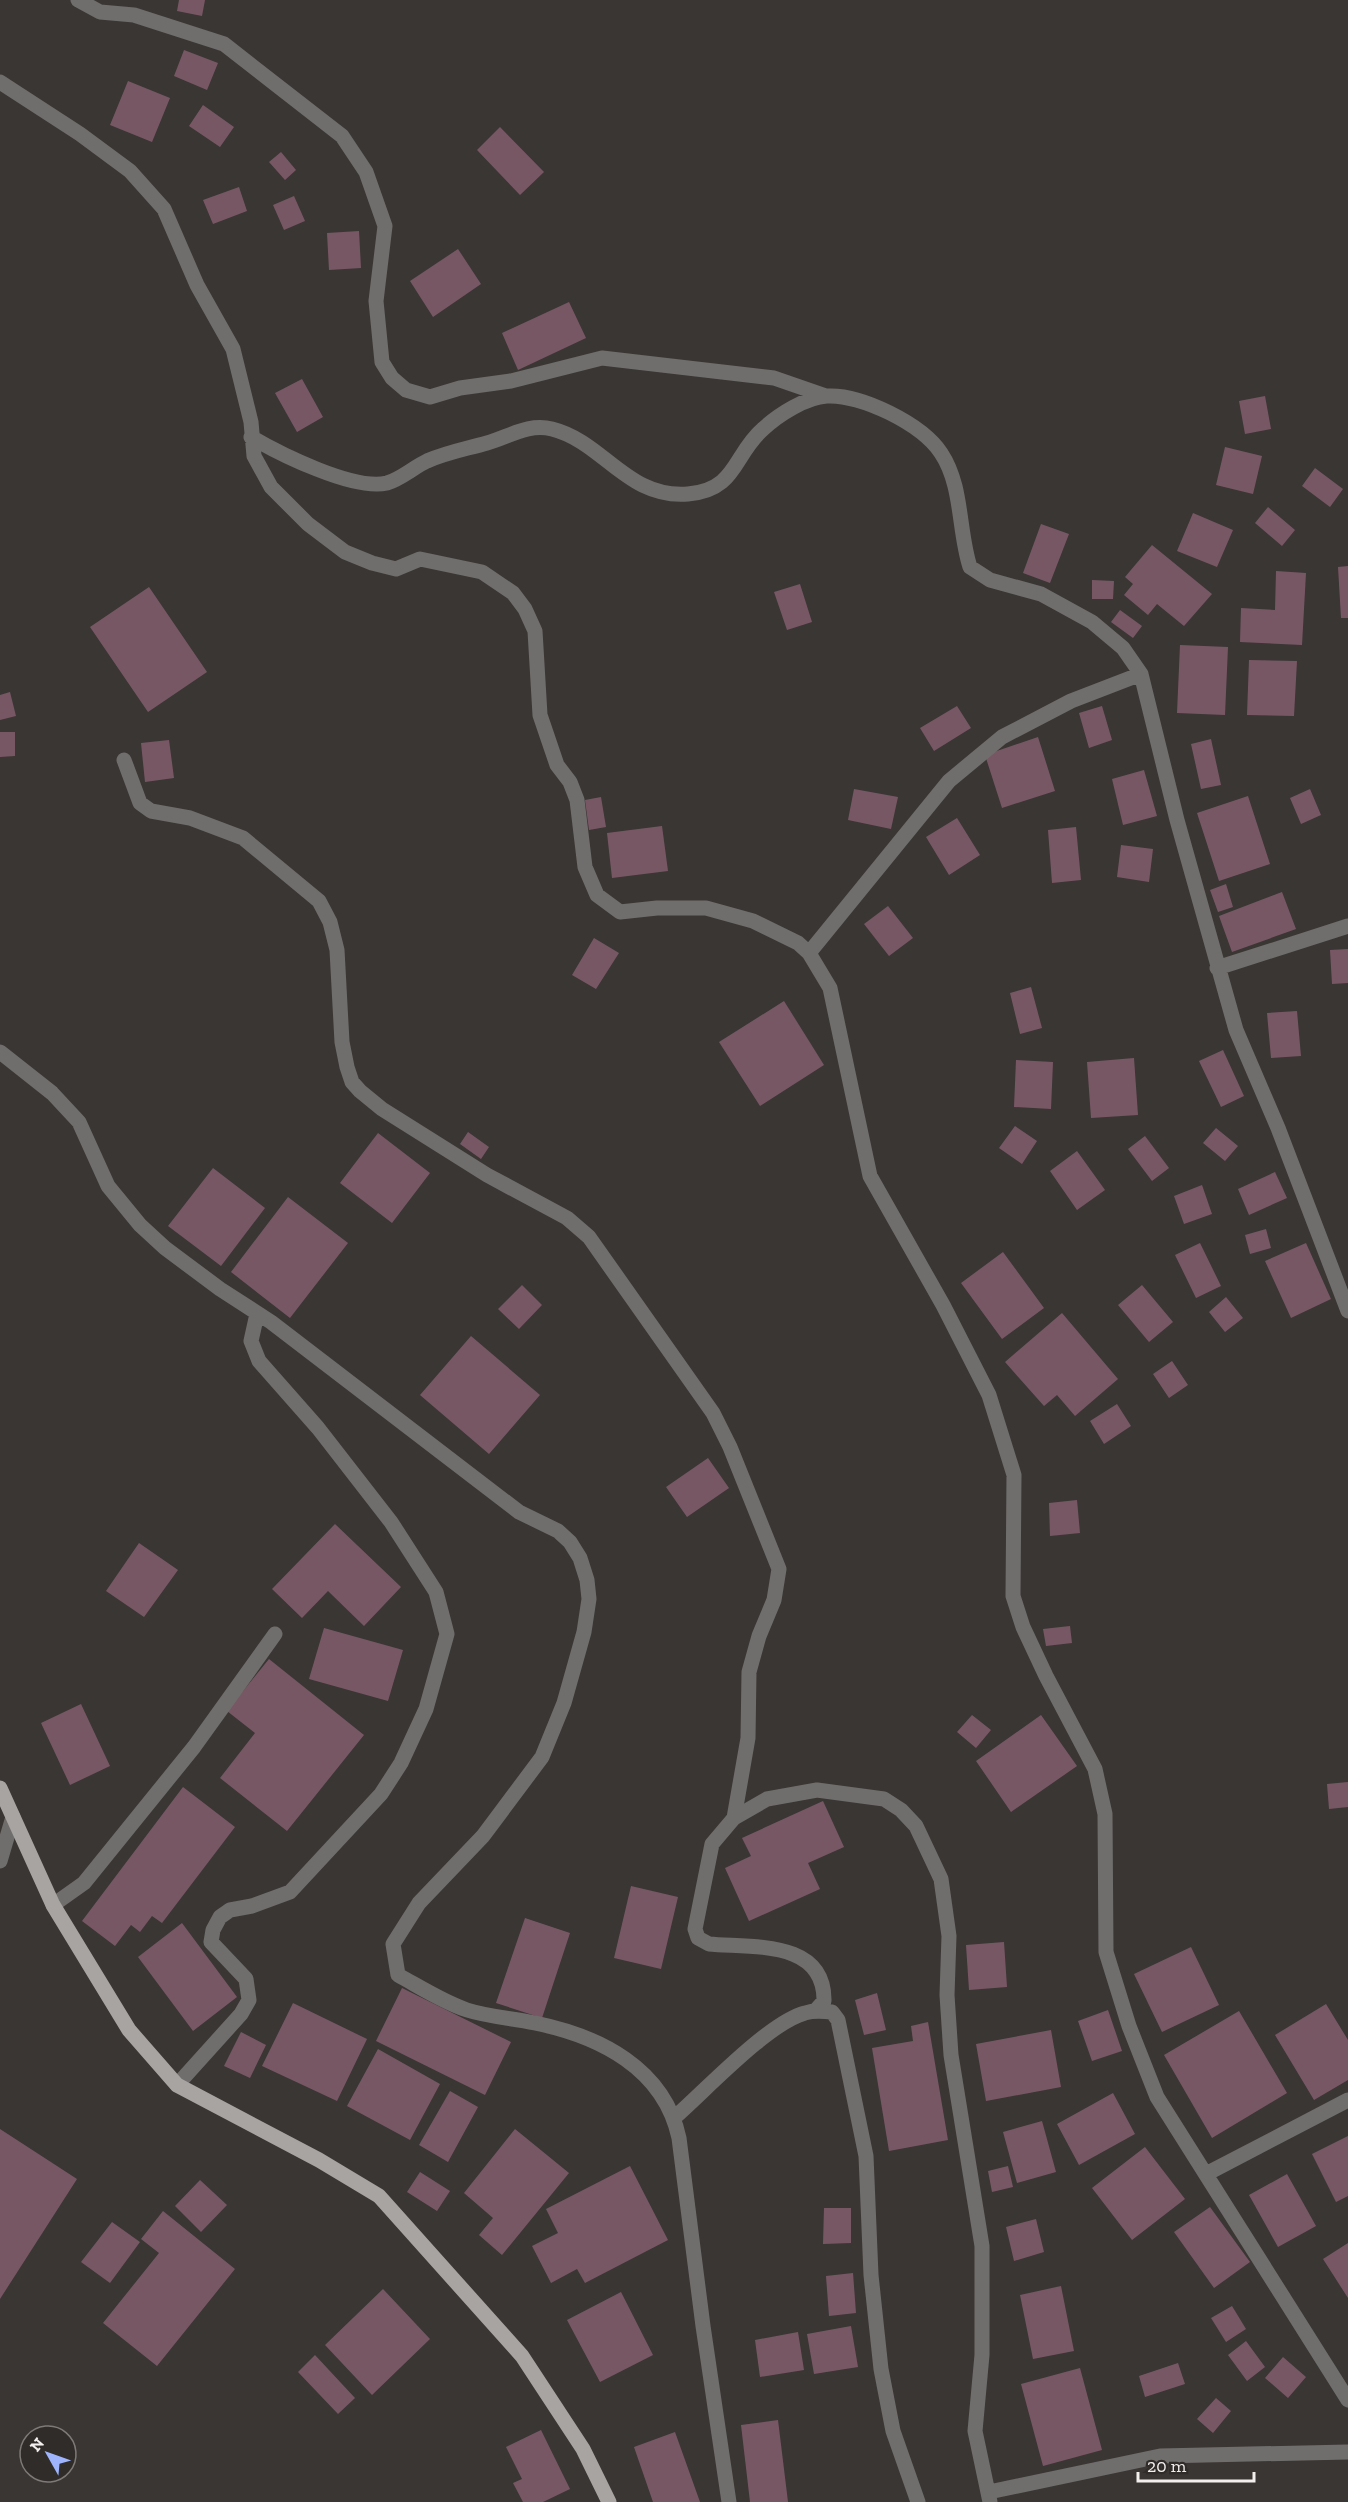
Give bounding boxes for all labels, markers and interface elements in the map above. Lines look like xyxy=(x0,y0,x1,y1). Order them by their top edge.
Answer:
north arrow xyxy=(18,2424,78,2484)
text: N xyxy=(26,2434,48,2455)
scale bar xyxy=(1138,2445,1254,2483)
text: 20 m xyxy=(1147,2455,1187,2477)

